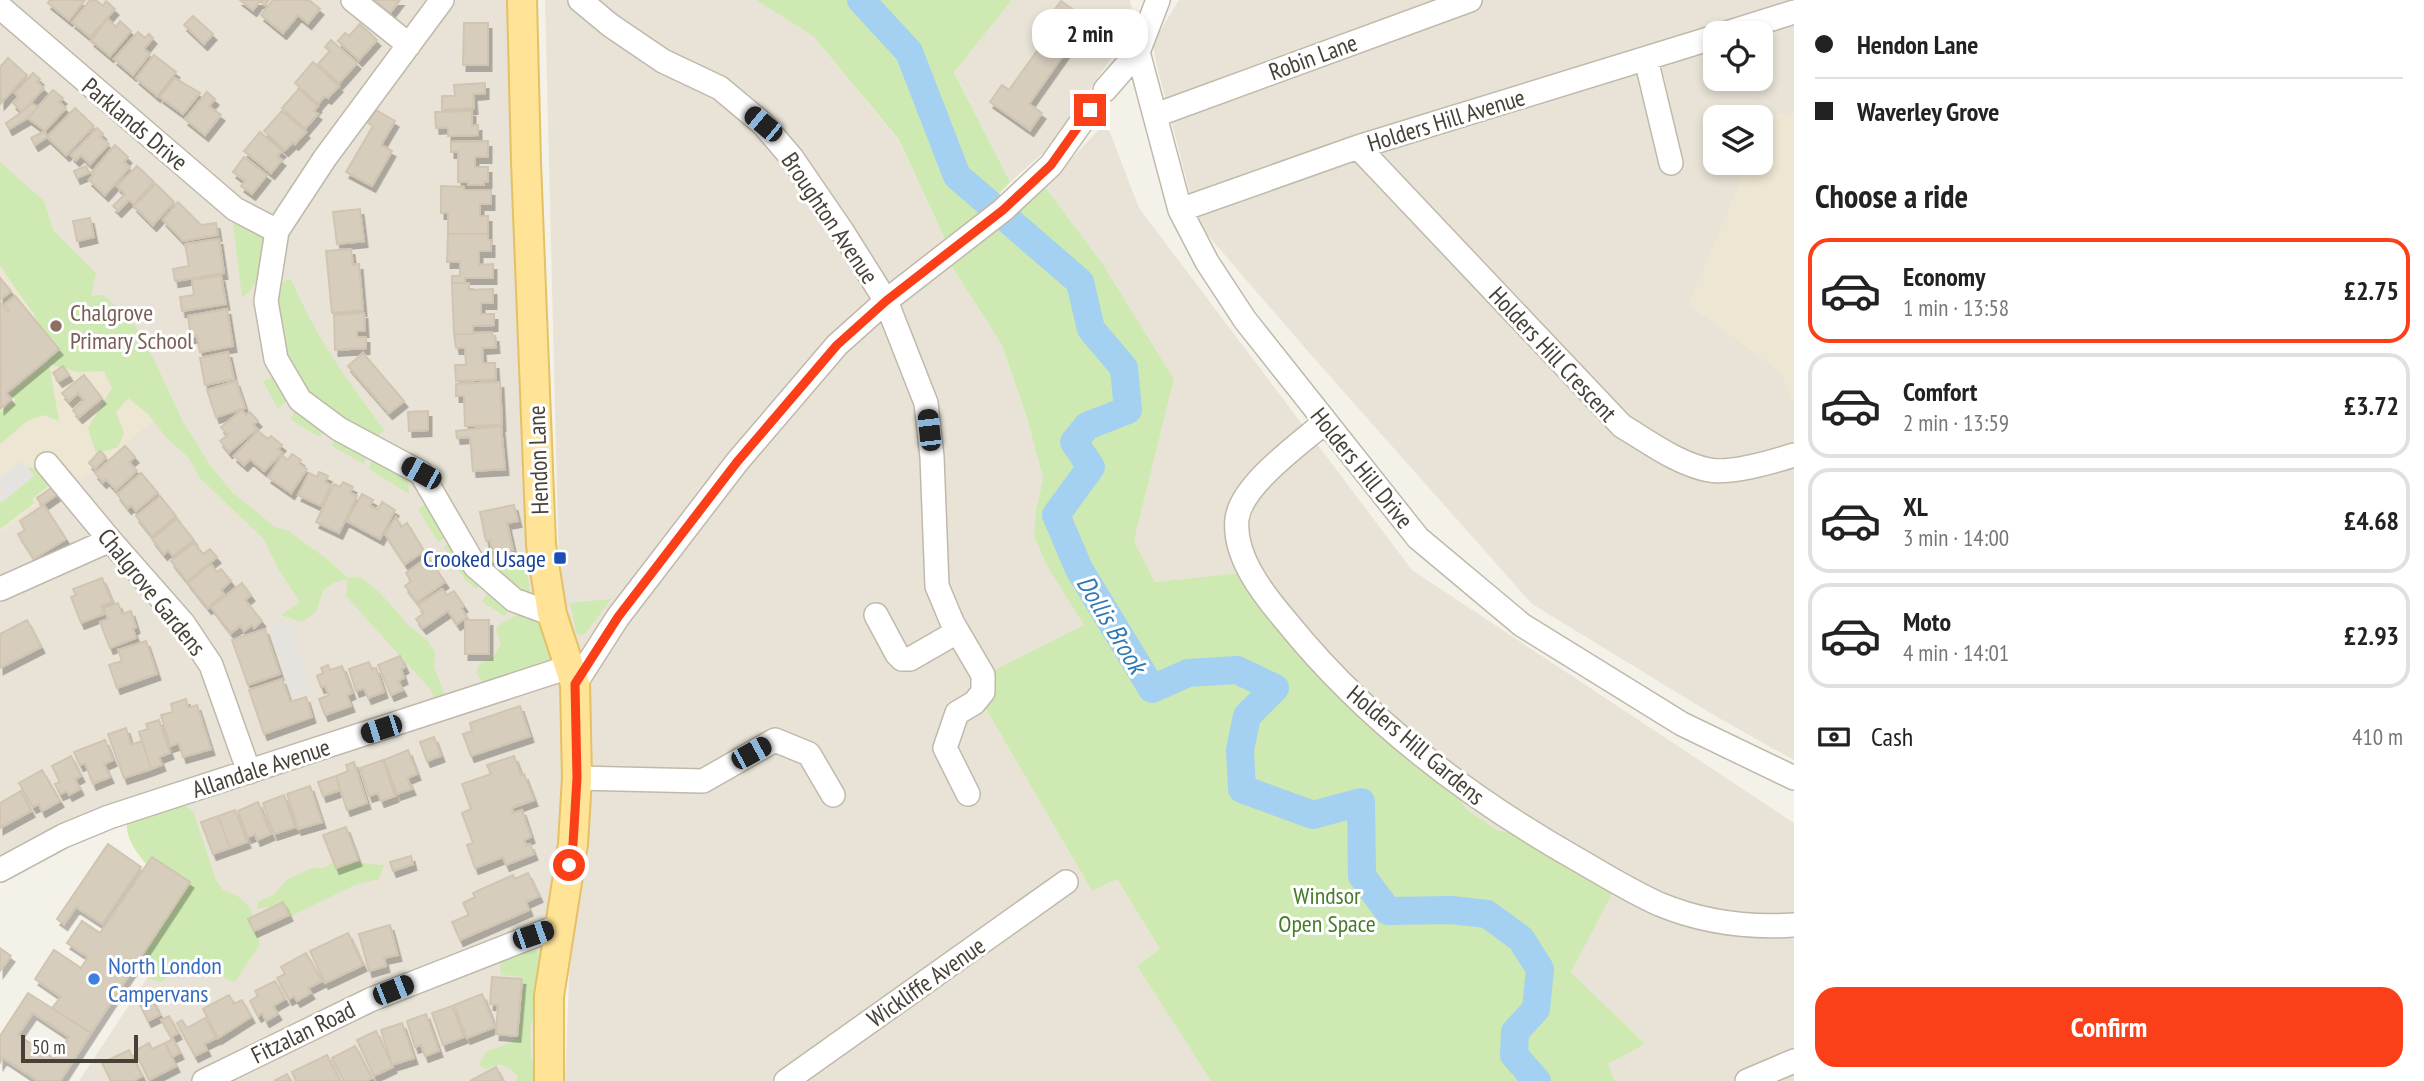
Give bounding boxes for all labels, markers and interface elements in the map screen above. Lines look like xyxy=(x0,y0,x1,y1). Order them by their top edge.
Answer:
callout: 2 min xyxy=(1032,8,1148,57)
text: 2 min xyxy=(1067,19,1113,48)
map controls xyxy=(1703,21,1773,175)
button: locate xyxy=(1703,21,1773,91)
street label: Robin Lane xyxy=(1265,27,1361,87)
text: Hendon Lane xyxy=(1857,28,1978,61)
street label: Parklands Drive xyxy=(76,71,194,177)
street label: Holders Hill Avenue xyxy=(1363,81,1529,159)
route end xyxy=(1074,94,1106,126)
text: Waverley Grove xyxy=(1857,95,1999,128)
car xyxy=(741,102,786,146)
button: layers xyxy=(1703,105,1773,175)
street label: Broughton Avenue xyxy=(775,146,885,290)
text: Choose a ride xyxy=(1815,175,1968,217)
icon: car xyxy=(1819,259,1882,322)
text: Economy xyxy=(1903,260,1985,293)
text: £2.75 xyxy=(2344,274,2399,307)
street label: Holders Hill Crescent xyxy=(1482,280,1624,428)
text: 1 min · 13:58 xyxy=(1903,293,2009,322)
place label: Chalgrove Primary School xyxy=(70,297,193,356)
marker: Chalgrove Primary School xyxy=(48,318,64,334)
icon: car xyxy=(1819,374,1882,437)
text: Comfort xyxy=(1903,375,1977,408)
text: £3.72 xyxy=(2344,389,2399,422)
street label: Holders Hill Drive xyxy=(1304,401,1420,535)
street label: Hendon Lane xyxy=(521,405,555,515)
car xyxy=(917,408,942,452)
text: 2 min · 13:59 xyxy=(1903,408,2009,437)
car xyxy=(398,454,445,492)
icon: car xyxy=(1819,489,1882,552)
text: XL xyxy=(1903,490,1928,523)
text: £4.68 xyxy=(2344,504,2399,537)
street label: Chalgrove Gardens xyxy=(91,522,213,662)
text: 3 min · 14:00 xyxy=(1903,523,2009,552)
place label: Crooked Usage xyxy=(423,543,546,574)
marker: Crooked Usage xyxy=(552,550,568,566)
water label: Dollis Brook xyxy=(1070,569,1156,682)
icon: car xyxy=(1819,604,1882,667)
text: Moto xyxy=(1903,605,1951,638)
text: £2.93 xyxy=(2344,619,2399,652)
text: 4 min · 14:01 xyxy=(1903,638,2009,667)
street label: Holders Hill Gardens xyxy=(1341,678,1491,812)
car xyxy=(358,713,405,745)
icon: cash xyxy=(1815,718,1853,756)
text: Cash xyxy=(1871,720,1913,753)
text: 410 m xyxy=(2352,722,2403,751)
street label: Allandale Avenue xyxy=(188,731,334,805)
car xyxy=(728,734,775,772)
route start xyxy=(553,849,585,881)
park label: Windsor Open Space xyxy=(1278,880,1376,939)
car xyxy=(510,918,557,952)
street label: Wickliffe Avenue xyxy=(861,930,991,1034)
place label: North London Campervans xyxy=(108,950,222,1009)
marker: North London Campervans xyxy=(86,971,102,987)
car xyxy=(370,972,417,1008)
button: Confirm xyxy=(1815,987,2403,1067)
street label: Fitzalan Road xyxy=(246,994,360,1070)
scale bar xyxy=(21,1032,138,1064)
text: 50 m xyxy=(32,1035,66,1059)

